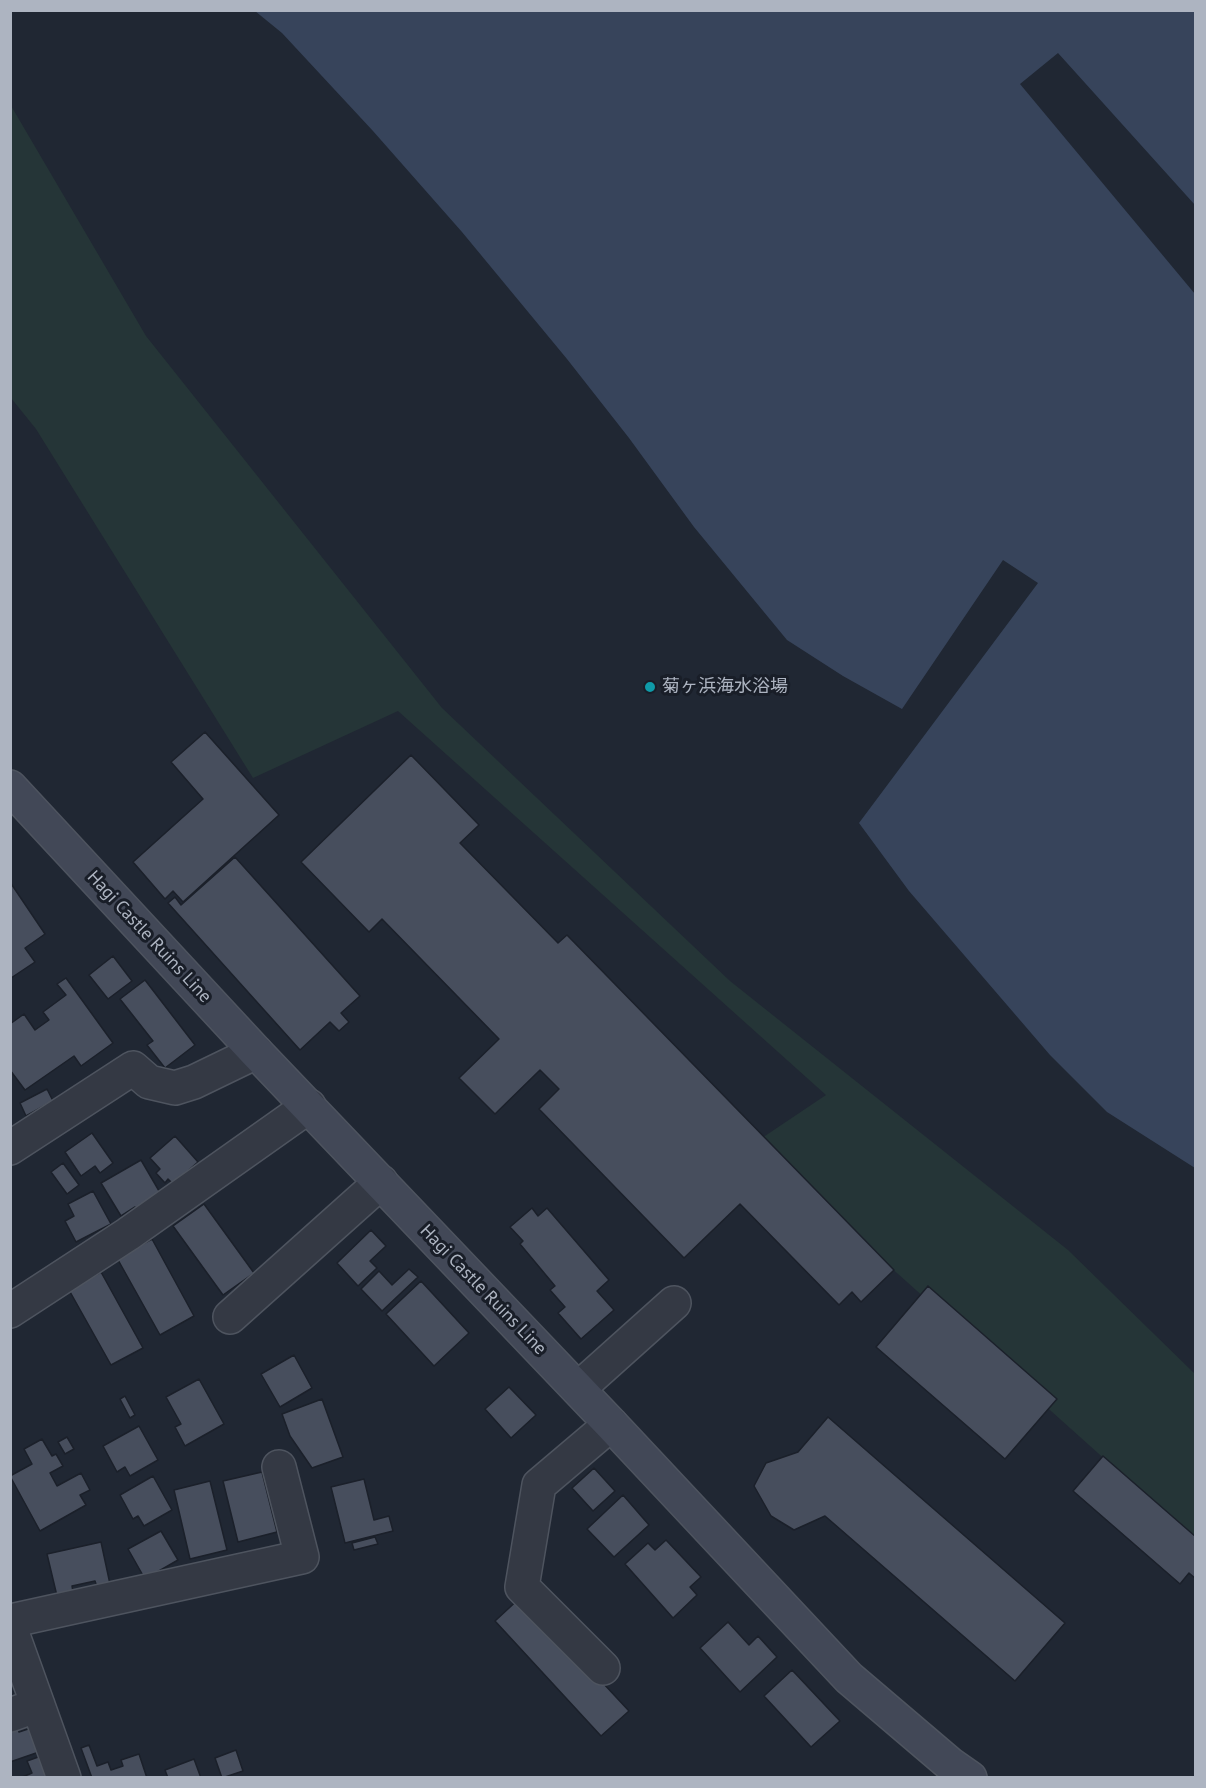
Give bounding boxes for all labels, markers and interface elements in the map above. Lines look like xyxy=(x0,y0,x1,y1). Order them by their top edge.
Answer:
place label: 菊ヶ浜海水浴場 xyxy=(662,676,788,698)
marker: 菊ヶ浜海水浴場 xyxy=(643,680,657,694)
street label: Hagi Castle Ruins Line xyxy=(82,867,216,1007)
street label: Hagi Castle Ruins Line xyxy=(415,1220,551,1360)

